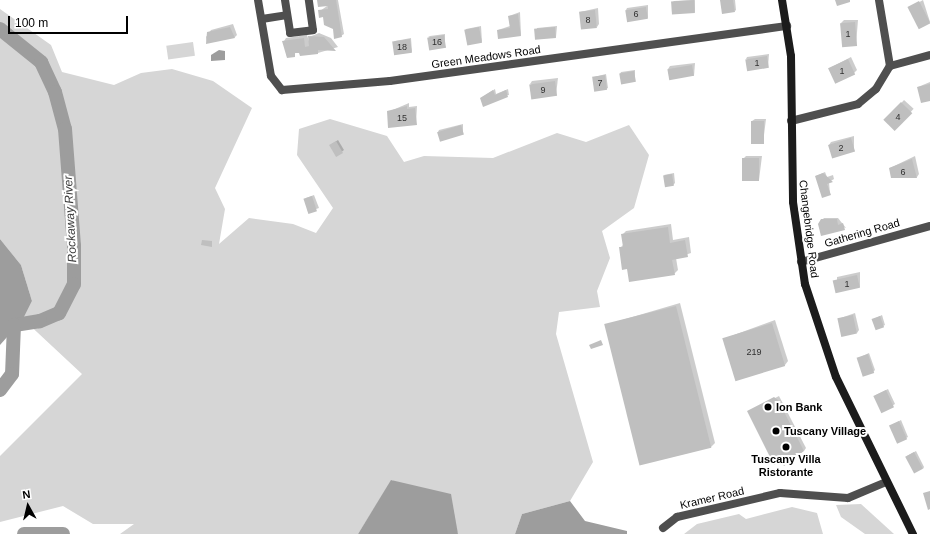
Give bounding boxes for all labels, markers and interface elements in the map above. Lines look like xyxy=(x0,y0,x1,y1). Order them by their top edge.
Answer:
scale bar xyxy=(10,8,130,34)
house number: 6 xyxy=(633,9,639,19)
house number: 8 xyxy=(585,15,591,25)
text: 100 m xyxy=(15,16,48,30)
house number: 1 xyxy=(845,29,851,39)
house number: 16 xyxy=(432,37,442,47)
house number: 18 xyxy=(397,42,407,52)
street label: Green Meadows Road xyxy=(431,43,541,71)
house number: 1 xyxy=(754,58,760,68)
house number: 1 xyxy=(839,66,845,76)
house number: 7 xyxy=(597,78,603,88)
house number: 9 xyxy=(540,85,546,95)
house number: 4 xyxy=(895,112,901,122)
house number: 15 xyxy=(397,113,407,123)
house number: 2 xyxy=(838,143,844,153)
house number: 6 xyxy=(900,167,906,177)
water label: Rockaway River xyxy=(62,175,80,263)
street label: Changebridge Road xyxy=(796,179,822,279)
street label: Gathering Road xyxy=(823,216,901,250)
house number: 1 xyxy=(844,279,850,289)
house number: 219 xyxy=(746,347,762,357)
place label: Ion Bank xyxy=(776,400,822,414)
marker: Ion Bank xyxy=(763,402,773,412)
place label: Tuscany Village xyxy=(784,424,866,438)
marker: Tuscany Village xyxy=(771,426,781,436)
marker: Tuscany Villa Ristorante xyxy=(781,442,791,452)
place label: Tuscany Villa Ristorante xyxy=(751,453,821,479)
street label: Kramer Road xyxy=(679,484,745,512)
north arrow xyxy=(8,486,48,526)
text: N xyxy=(22,488,31,501)

